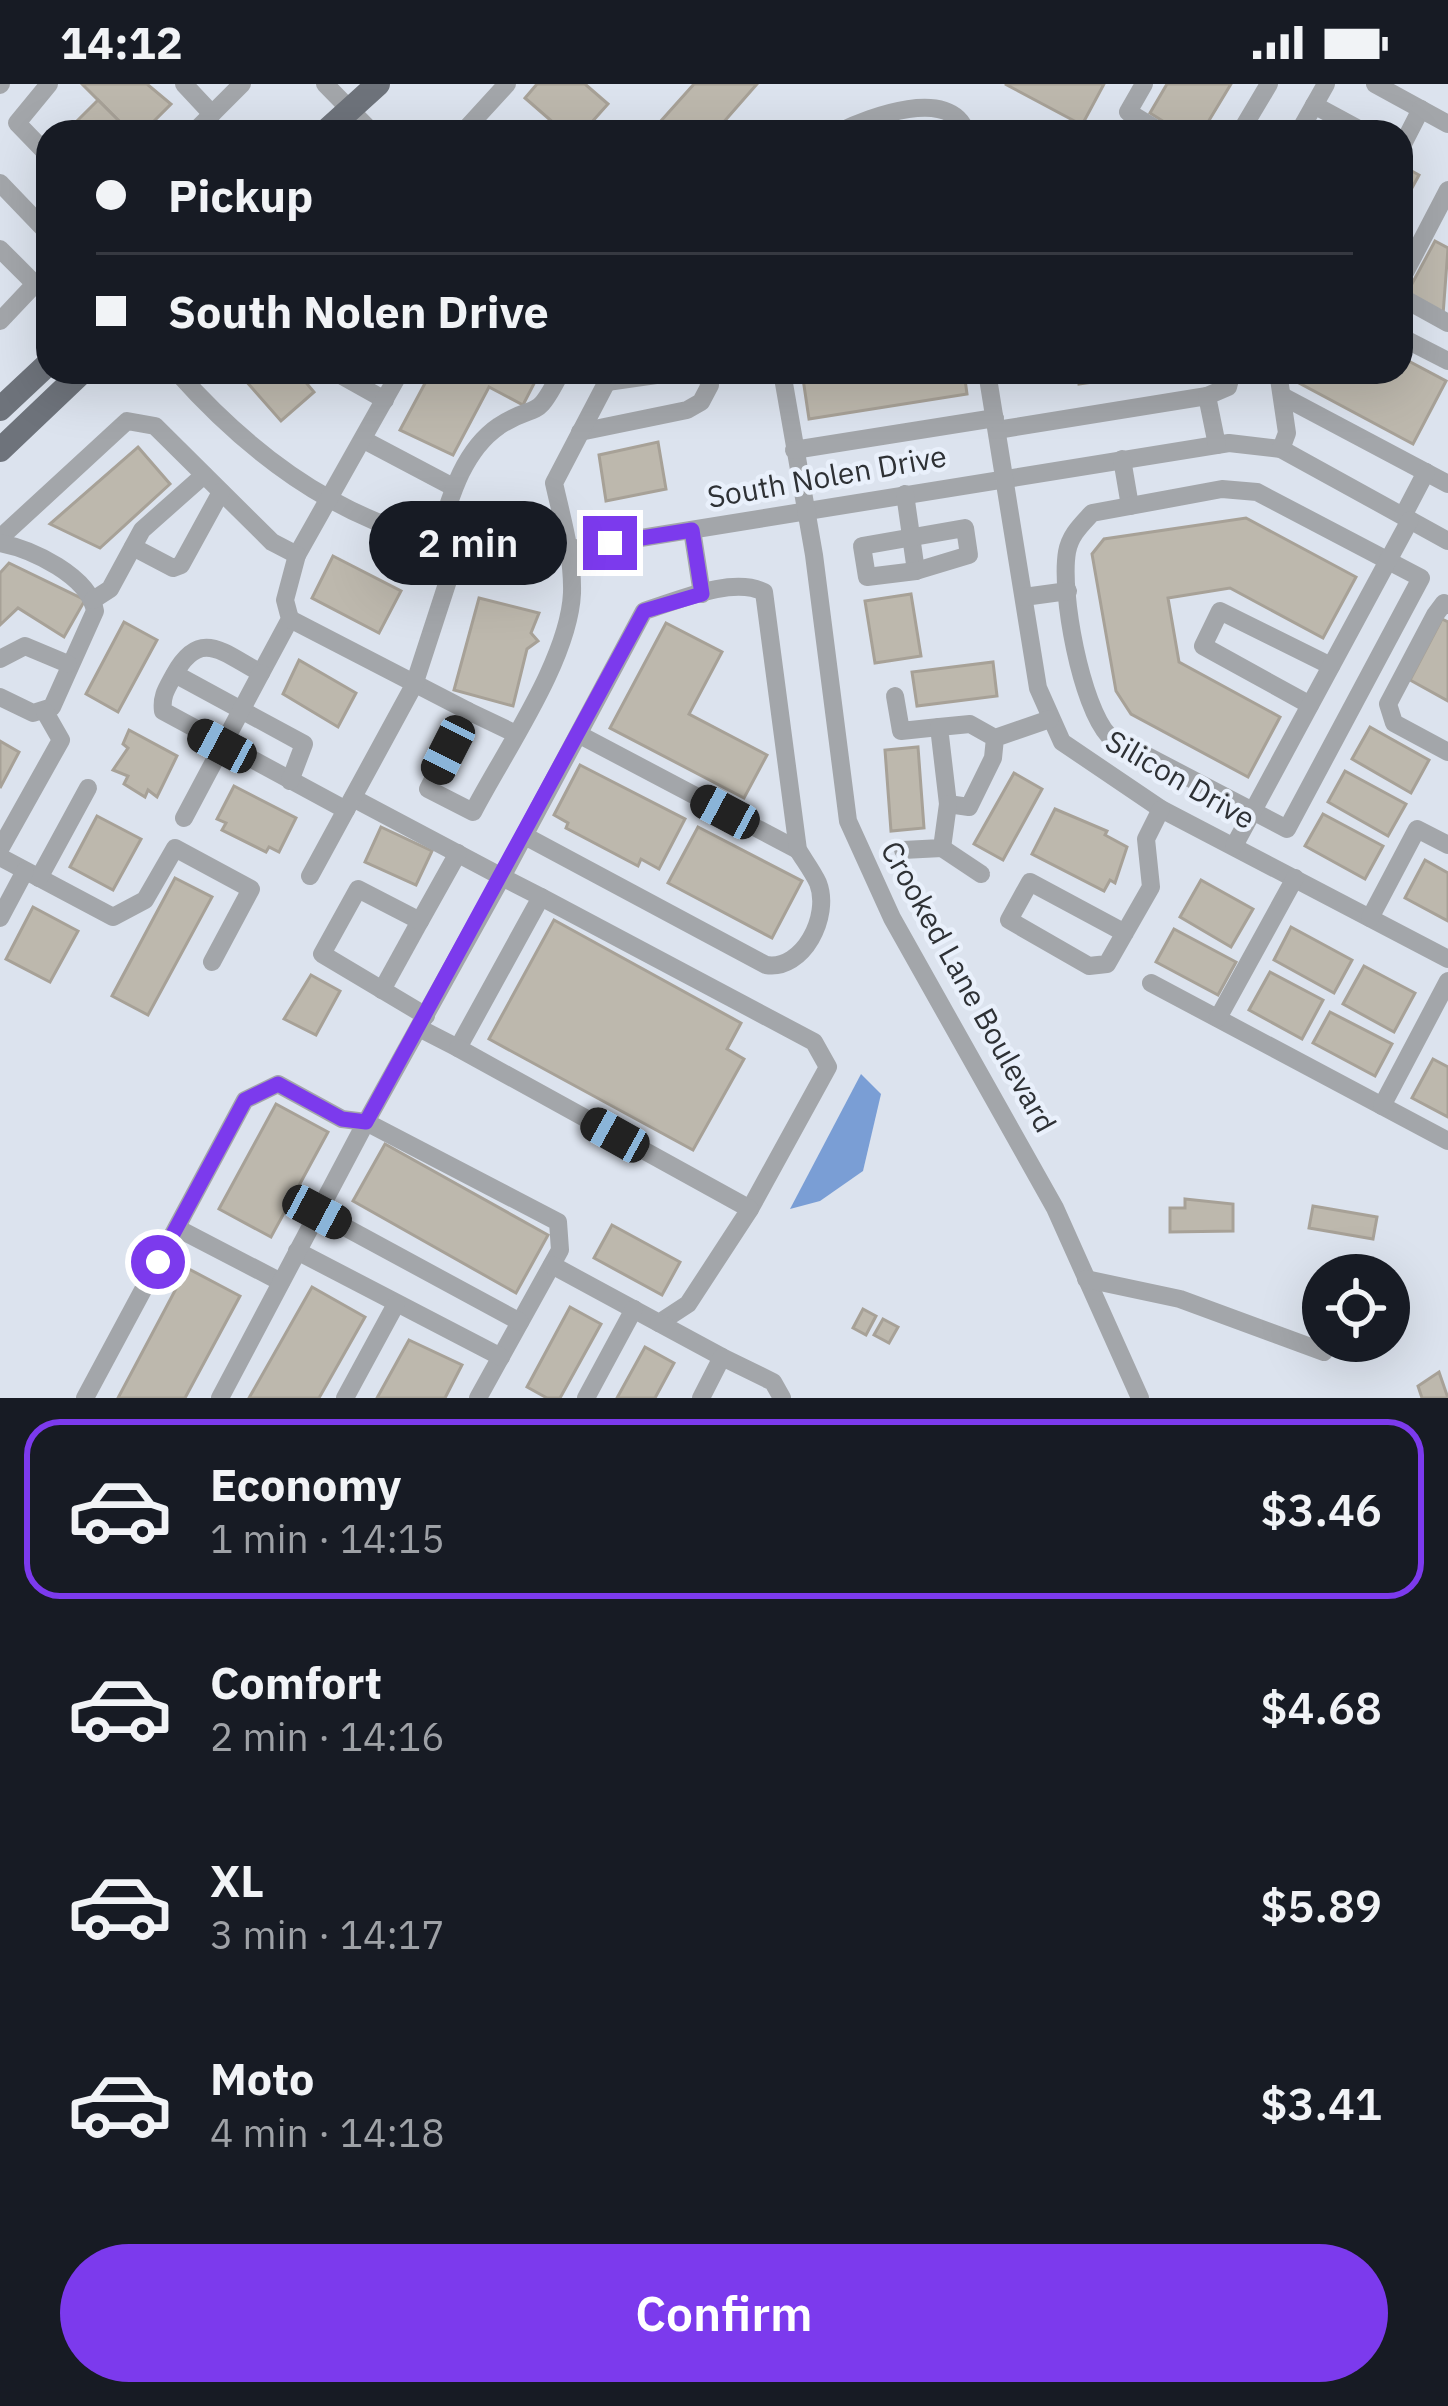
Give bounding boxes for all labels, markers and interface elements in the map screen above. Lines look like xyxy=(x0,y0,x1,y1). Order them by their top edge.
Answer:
text: 14:12 xyxy=(60,13,183,71)
text: Pickup xyxy=(168,166,313,224)
text: South Nolen Drive xyxy=(168,282,549,340)
street label: South Nolen Drive xyxy=(704,435,949,516)
callout: 2 min xyxy=(370,501,568,585)
route end xyxy=(583,516,637,570)
text: 2 min xyxy=(418,517,518,568)
car xyxy=(416,710,480,790)
car xyxy=(182,713,262,779)
street label: Silicon Drive xyxy=(1099,720,1262,837)
car xyxy=(685,779,765,845)
street label: Crooked Lane Boulevard xyxy=(873,834,1066,1139)
car xyxy=(575,1102,655,1168)
car xyxy=(277,1179,357,1245)
route start xyxy=(131,1235,185,1289)
map controls xyxy=(1302,1254,1410,1362)
button: locate xyxy=(1302,1254,1410,1362)
icon: car xyxy=(66,1455,174,1563)
text: Economy xyxy=(210,1455,401,1513)
text: $3.46 xyxy=(1261,1480,1382,1538)
text: 1 min · 14:15 xyxy=(210,1513,445,1564)
icon: car xyxy=(66,1653,174,1761)
text: Comfort xyxy=(210,1653,382,1711)
text: $4.68 xyxy=(1261,1678,1382,1736)
text: 2 min · 14:16 xyxy=(210,1711,445,1762)
icon: car xyxy=(66,1851,174,1959)
text: XL xyxy=(210,1851,264,1909)
text: $5.89 xyxy=(1261,1876,1382,1934)
text: 3 min · 14:17 xyxy=(210,1909,445,1960)
icon: car xyxy=(66,2049,174,2157)
text: Moto xyxy=(210,2049,314,2107)
text: $3.41 xyxy=(1261,2074,1382,2132)
text: 4 min · 14:18 xyxy=(210,2107,445,2158)
button: Confirm xyxy=(60,2244,1388,2382)

